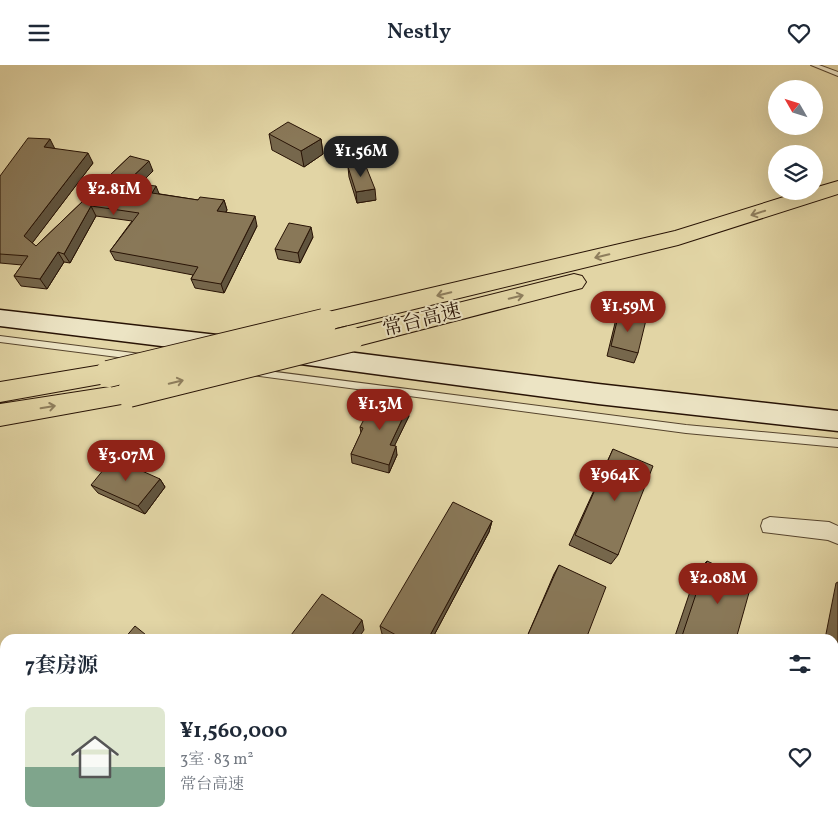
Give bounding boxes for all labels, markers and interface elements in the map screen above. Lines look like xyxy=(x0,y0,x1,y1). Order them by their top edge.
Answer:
text: Nestly xyxy=(387,17,451,48)
icon: menu xyxy=(25,19,53,47)
icon: heart xyxy=(785,19,813,47)
north arrow xyxy=(768,80,822,135)
map controls xyxy=(768,80,823,200)
pin: ¥1.56M xyxy=(320,135,402,178)
text: ¥1.56M xyxy=(335,141,387,163)
button: layers xyxy=(768,145,823,200)
pin: ¥2.81M xyxy=(73,173,155,216)
text: ¥2.81M xyxy=(87,179,141,201)
one-way arrow xyxy=(750,208,766,218)
one-way arrow xyxy=(594,252,610,261)
one-way arrow xyxy=(436,290,452,299)
pin: ¥1.59M xyxy=(587,291,669,333)
one-way arrow xyxy=(508,292,524,301)
text: ¥1.59M xyxy=(602,296,654,318)
street label: 常台高速 xyxy=(380,298,464,344)
one-way arrow xyxy=(168,377,184,386)
pin: ¥1.3M xyxy=(345,389,415,431)
text: ¥1.3M xyxy=(358,394,402,416)
one-way arrow xyxy=(40,402,56,412)
pin: ¥3.07M xyxy=(85,439,167,482)
text: ¥3.07M xyxy=(98,445,154,467)
pin: ¥964K xyxy=(580,459,650,502)
text: ¥964K xyxy=(590,465,640,487)
pin: ¥2.08M xyxy=(677,563,759,605)
text: ¥2.08M xyxy=(689,568,747,590)
icon: filters xyxy=(786,650,814,678)
text: 7套房源 xyxy=(25,652,98,681)
text: ¥1,560,000 xyxy=(180,717,287,746)
icon: home xyxy=(65,727,125,787)
icon: heart xyxy=(786,743,814,771)
text: 3室 · 83 m² xyxy=(180,749,253,771)
text: 常台高速 xyxy=(180,774,244,796)

